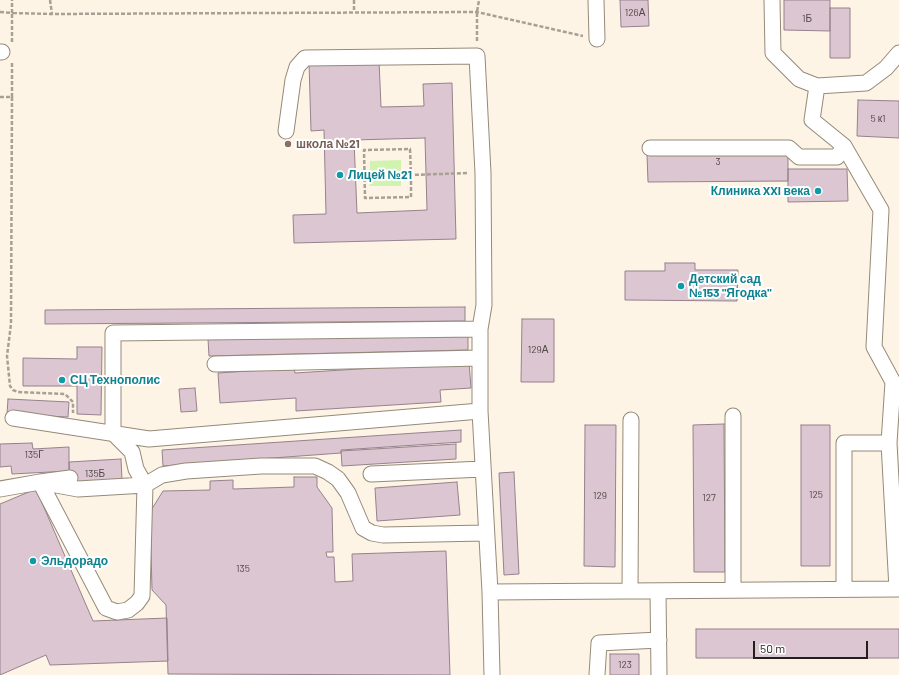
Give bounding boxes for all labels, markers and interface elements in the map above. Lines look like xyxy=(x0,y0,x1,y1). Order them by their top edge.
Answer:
house number: 126А xyxy=(625,7,645,19)
house number: 1Б xyxy=(802,13,812,25)
house number: 5 к1 xyxy=(870,113,886,125)
place label: школа №21 xyxy=(296,137,360,151)
marker: школа №21 xyxy=(283,139,293,149)
house number: 3 xyxy=(715,156,721,168)
place label: Лицей №21 xyxy=(348,168,412,182)
marker: Лицей №21 xyxy=(335,170,345,180)
place label: Клиника XXI века xyxy=(711,184,810,198)
marker: Клиника XXI века xyxy=(813,186,823,196)
place label: Детский сад №153 "Ягодка" xyxy=(689,272,772,300)
marker: Детский сад №153 "Ягодка" xyxy=(676,281,686,291)
house number: 129А xyxy=(528,344,548,356)
place label: СЦ Технополис xyxy=(70,373,160,387)
marker: СЦ Технополис xyxy=(57,375,67,385)
house number: 135Г xyxy=(24,449,44,461)
house number: 135Б xyxy=(85,468,105,480)
house number: 125 xyxy=(809,489,823,501)
house number: 129 xyxy=(593,490,607,502)
house number: 127 xyxy=(702,492,716,504)
place label: Эльдорадо xyxy=(41,554,108,568)
marker: Эльдорадо xyxy=(28,556,38,566)
house number: 135 xyxy=(236,563,250,575)
scale bar xyxy=(755,633,870,659)
text: 50 m xyxy=(760,641,785,655)
house number: 123 xyxy=(618,659,632,671)

